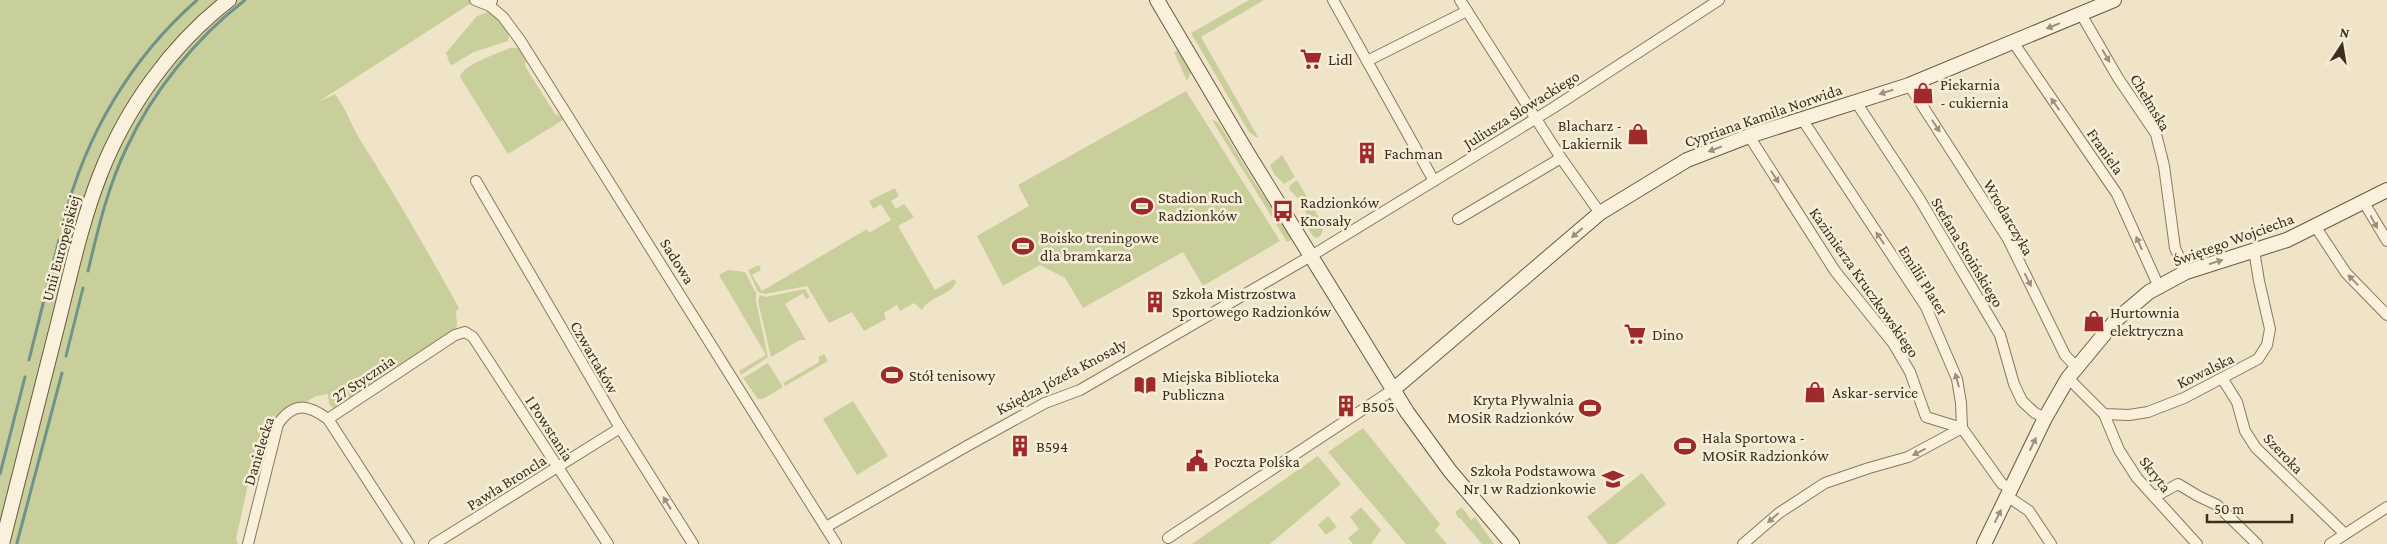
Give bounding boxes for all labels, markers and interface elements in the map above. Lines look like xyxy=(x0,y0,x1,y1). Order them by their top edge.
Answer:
north arrow xyxy=(2317,20,2367,70)
one-way arrow xyxy=(2046,23,2061,30)
text: N xyxy=(2338,23,2351,41)
supermarket icon: Lidl xyxy=(1298,46,1324,72)
one-way arrow xyxy=(2102,49,2110,64)
place label: Lidl xyxy=(1328,51,1353,68)
street label: Juliusza Słowackiego xyxy=(1459,67,1583,154)
street label: Chełmska xyxy=(2127,71,2174,134)
place label: Piekarnia - cukiernia xyxy=(1940,76,2009,111)
street label: Cypriana Kamila Norwida xyxy=(1682,80,1845,151)
shop icon: Piekarnia - cukiernia xyxy=(1910,80,1936,106)
one-way arrow xyxy=(1878,88,1893,96)
one-way arrow xyxy=(2050,97,2060,111)
place label: Blacharz - Lakiernik xyxy=(1558,117,1622,152)
one-way arrow xyxy=(1931,119,1940,132)
shop icon: Blacharz - Lakiernik xyxy=(1625,121,1651,147)
street label: Franiela xyxy=(2084,125,2128,178)
building icon: Fachman xyxy=(1354,140,1380,166)
place label: Fachman xyxy=(1384,145,1443,162)
one-way arrow xyxy=(1708,146,1723,153)
one-way arrow xyxy=(1771,171,1780,184)
street label: Wrodarczyka xyxy=(1979,176,2037,259)
place label: Stadion Ruch Radzionków xyxy=(1158,189,1243,224)
street label: Unii Europejskiej xyxy=(38,193,84,303)
sports icon: Stadion Ruch Radzionków xyxy=(1129,193,1155,219)
place label: Radzionków Knosały xyxy=(1300,194,1380,230)
street label: Stefana Stoińskiego xyxy=(1927,194,2007,311)
bus stop icon: Radzionków Knosały xyxy=(1270,198,1296,224)
street label: Kazimierza Kruczkowskiego xyxy=(1806,204,1923,361)
street label: Świętego Wojciecha xyxy=(2170,209,2297,270)
one-way arrow xyxy=(2370,215,2379,228)
one-way arrow xyxy=(1571,227,1584,238)
place label: Boisko treningowe dla bramkarza xyxy=(1040,229,1159,264)
one-way arrow xyxy=(1875,231,1885,245)
sports icon: Boisko treningowe dla bramkarza xyxy=(1010,233,1036,259)
street label: Sadowa xyxy=(657,235,698,288)
one-way arrow xyxy=(2135,236,2143,250)
street label: Emilii Plater xyxy=(1895,242,1952,318)
one-way arrow xyxy=(2209,258,2224,266)
one-way arrow xyxy=(2024,273,2032,287)
one-way arrow xyxy=(2347,275,2359,287)
place label: Szkoła Mistrzostwa Sportowego Radzionków xyxy=(1172,285,1331,321)
building icon: Szkoła Mistrzostwa Sportowego Radzionków xyxy=(1142,289,1168,315)
place label: Hurtownia elektryczna xyxy=(2110,304,2184,340)
shop icon: Hurtownia elektryczna xyxy=(2081,308,2107,334)
street label: Czwartaków xyxy=(567,318,622,397)
supermarket icon: Dino xyxy=(1622,321,1648,347)
place label: Dino xyxy=(1652,326,1683,343)
street label: Księdza Józefa Knosały xyxy=(993,335,1130,419)
street label: Kowalska xyxy=(2174,349,2237,392)
street label: 27 Stycznia xyxy=(329,351,399,406)
sports icon: Stół tenisowy xyxy=(879,362,905,388)
place label: Stół tenisowy xyxy=(909,367,996,385)
place label: Miejska Biblioteka Publiczna xyxy=(1162,368,1280,403)
library icon: Miejska Biblioteka Publiczna xyxy=(1132,372,1158,398)
one-way arrow xyxy=(1952,373,1960,388)
shop icon: Askar-service xyxy=(1802,379,1828,405)
place label: Askar-service xyxy=(1832,384,1918,401)
place label: Kryta Pływalnia MOSiR Radzionków xyxy=(1447,391,1575,426)
street label: I Powstania xyxy=(522,393,577,465)
building icon: B505 xyxy=(1333,393,1359,419)
sports icon: Kryta Pływalnia MOSiR Radzionków xyxy=(1577,395,1603,421)
place label: B505 xyxy=(1362,398,1395,415)
street label: Danielecka xyxy=(240,414,277,487)
place label: Hala Sportowa - MOSiR Radzionków xyxy=(1702,429,1829,464)
street label: Szeroka xyxy=(2260,430,2307,477)
building icon: B594 xyxy=(1007,433,1033,459)
sports icon: Hala Sportowa - MOSiR Radzionków xyxy=(1672,433,1698,459)
one-way arrow xyxy=(2028,437,2037,452)
place label: B594 xyxy=(1036,438,1068,455)
public building icon: Poczta Polska xyxy=(1184,448,1210,474)
one-way arrow xyxy=(1912,448,1926,456)
street label: Pawła Broncla xyxy=(463,451,550,514)
place label: Poczta Polska xyxy=(1214,453,1300,470)
street label: Skryta xyxy=(2136,453,2175,497)
place label: Szkoła Podstawowa Nr 1 w Radzionkowie xyxy=(1463,462,1597,497)
school or university icon: Szkoła Podstawowa Nr 1 w Radzionkowie xyxy=(1600,466,1626,492)
scale bar xyxy=(2207,492,2292,524)
one-way arrow xyxy=(662,496,672,509)
text: 50 m xyxy=(2214,501,2244,517)
one-way arrow xyxy=(1994,509,2002,523)
one-way arrow xyxy=(1766,513,1779,524)

